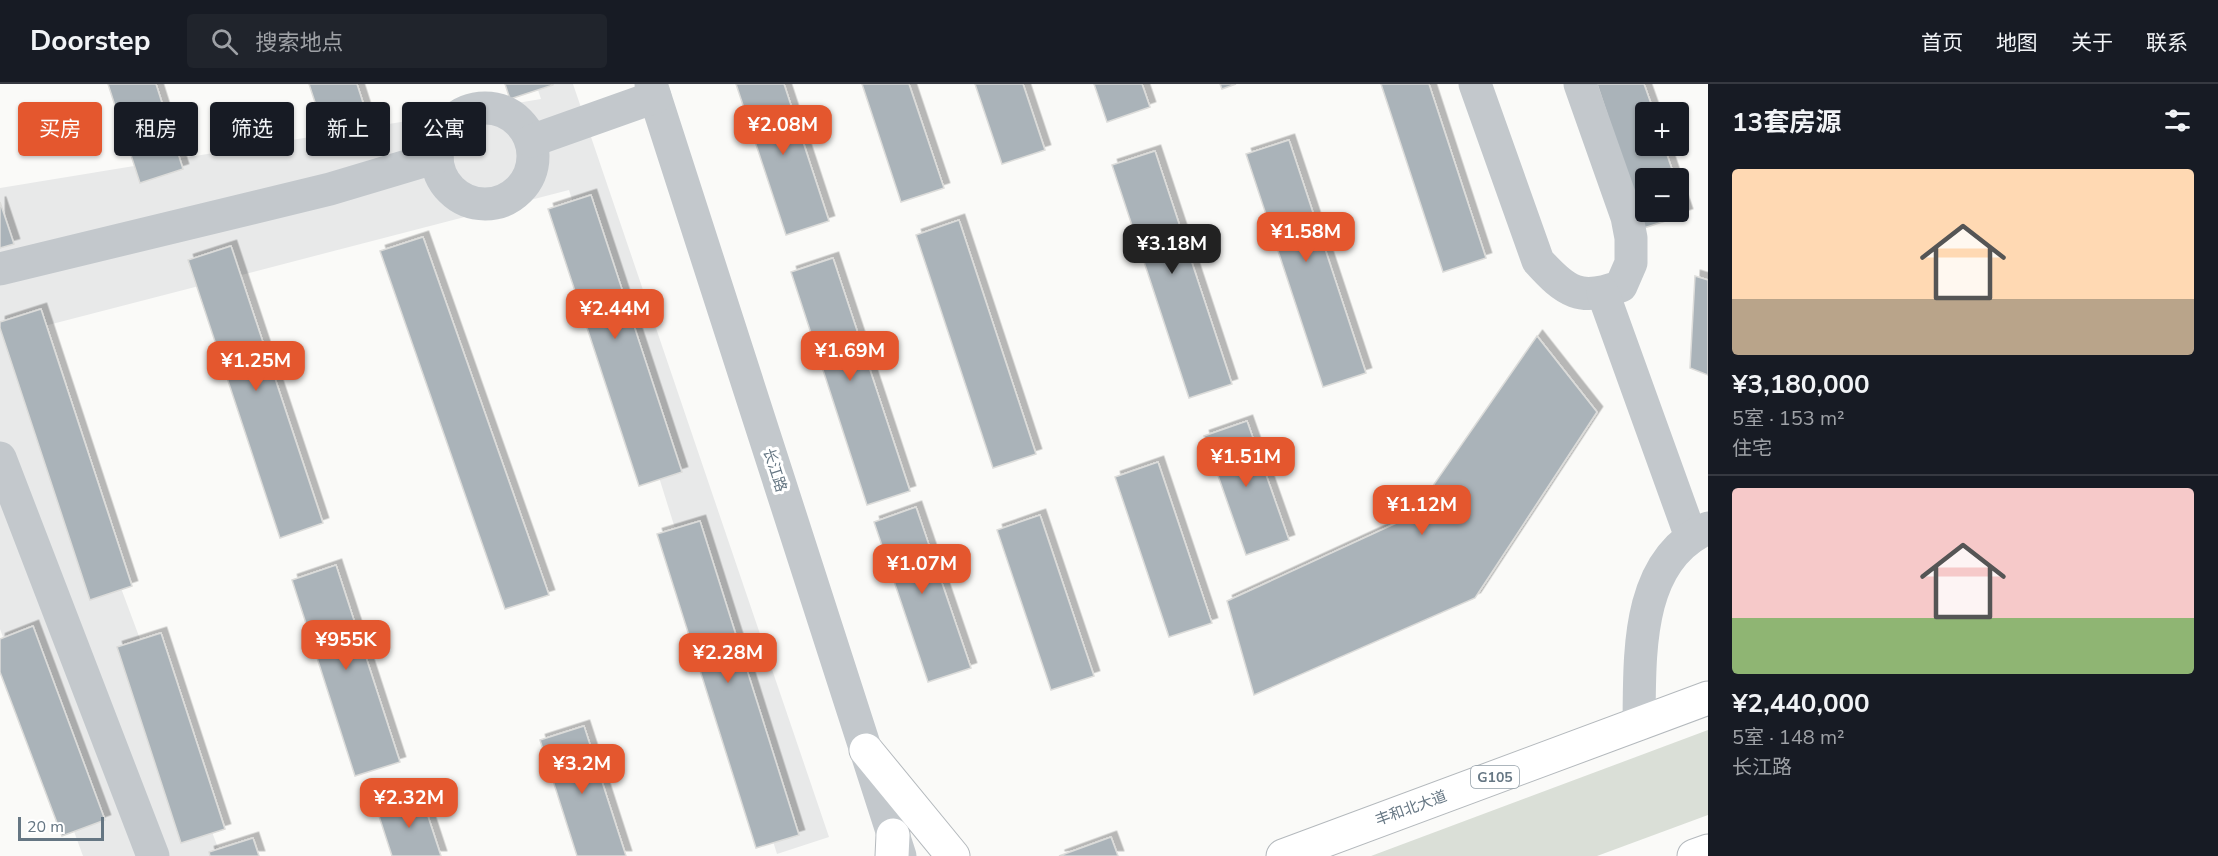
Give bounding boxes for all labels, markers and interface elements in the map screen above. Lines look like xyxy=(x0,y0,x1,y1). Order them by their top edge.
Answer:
search box xyxy=(187,14,607,68)
text: Doorstep xyxy=(30,22,151,60)
icon: search xyxy=(208,25,241,58)
text: 搜索地点 xyxy=(256,28,344,58)
text: 首页 xyxy=(1921,29,1963,57)
text: 地图 xyxy=(1996,29,2038,57)
text: 关于 xyxy=(2071,29,2113,57)
text: 联系 xyxy=(2146,29,2188,57)
chip: 买房 xyxy=(18,102,102,156)
chip: 租房 xyxy=(114,102,198,156)
chip: 筛选 xyxy=(210,102,294,156)
chip: 新上 xyxy=(306,102,390,156)
chip: 公寓 xyxy=(402,102,486,156)
map controls xyxy=(1635,102,1689,222)
button: + xyxy=(1635,102,1689,156)
icon: filters xyxy=(2161,104,2194,137)
pin: ¥2.08M xyxy=(734,105,832,156)
text: 13套房源 xyxy=(1732,105,1841,140)
text: ¥2.08M xyxy=(748,111,818,138)
button: − xyxy=(1635,168,1689,222)
icon: home xyxy=(1909,208,2017,316)
pin: ¥1.58M xyxy=(1257,212,1355,263)
text: ¥1.58M xyxy=(1271,218,1341,245)
pin: ¥3.18M xyxy=(1123,224,1221,275)
text: ¥3.18M xyxy=(1137,230,1207,257)
pin: ¥2.44M xyxy=(566,289,664,340)
text: ¥2.44M xyxy=(580,295,650,322)
pin: ¥1.69M xyxy=(801,331,899,382)
text: ¥1.69M xyxy=(815,337,885,364)
pin: ¥1.25M xyxy=(207,341,305,392)
text: ¥1.25M xyxy=(221,347,291,374)
text: ¥3,180,000 xyxy=(1732,367,1870,402)
text: 5室 · 153 m² xyxy=(1732,405,1845,432)
text: 住宅 xyxy=(1732,435,1772,462)
pin: ¥1.51M xyxy=(1197,437,1295,488)
text: ¥1.51M xyxy=(1211,443,1281,470)
street label: 长江路 xyxy=(759,446,791,494)
pin: ¥1.12M xyxy=(1373,485,1471,536)
text: ¥1.12M xyxy=(1387,491,1457,518)
icon: home xyxy=(1909,527,2017,635)
pin: ¥1.07M xyxy=(873,544,971,595)
text: ¥1.07M xyxy=(887,550,957,577)
pin: ¥955K xyxy=(304,620,388,671)
text: ¥955K xyxy=(315,626,377,653)
pin: ¥2.28M xyxy=(679,633,777,684)
text: ¥2.28M xyxy=(693,639,763,666)
text: ¥2,440,000 xyxy=(1732,686,1870,721)
text: 5室 · 148 m² xyxy=(1732,724,1845,751)
pin: ¥3.2M xyxy=(540,744,624,795)
text: ¥3.2M xyxy=(553,750,611,777)
text: 长江路 xyxy=(1732,754,1792,781)
road number: G105 xyxy=(1471,766,1519,788)
pin: ¥2.32M xyxy=(360,778,458,829)
text: ¥2.32M xyxy=(374,784,444,811)
street label: 丰和北大道 xyxy=(1372,786,1450,830)
scale bar xyxy=(18,814,104,842)
text: 20 m xyxy=(27,816,64,838)

